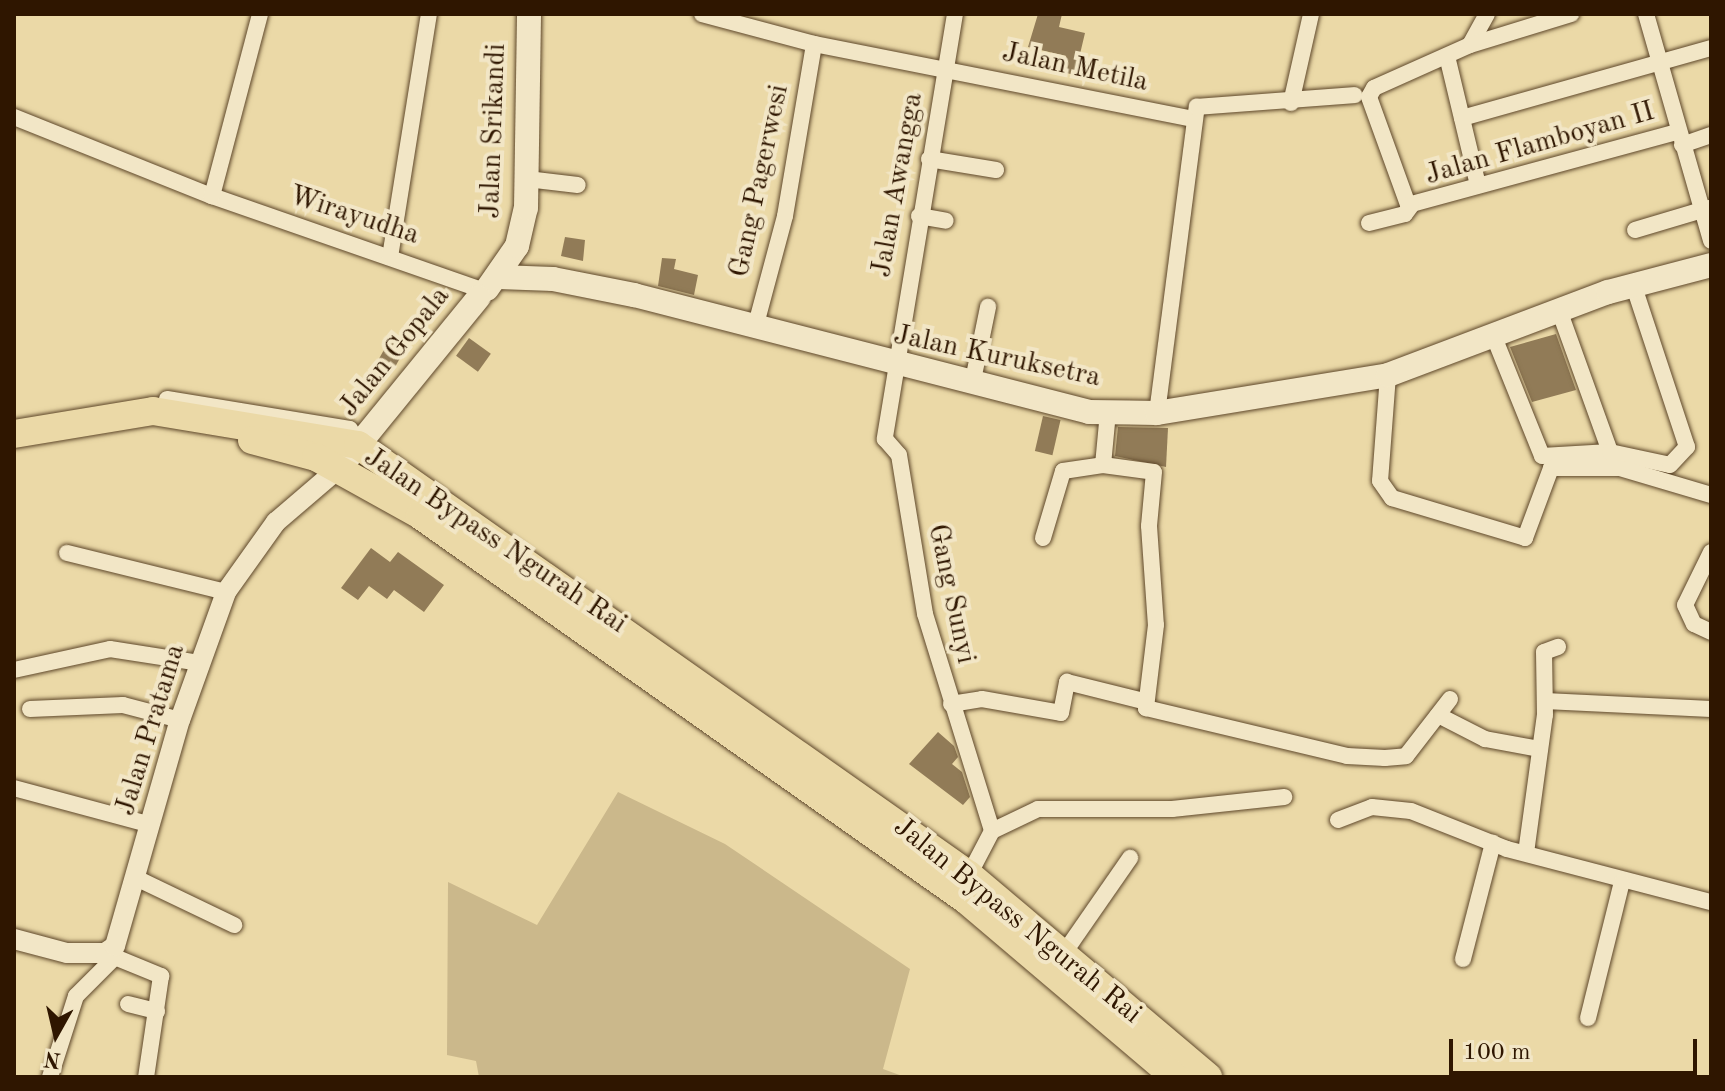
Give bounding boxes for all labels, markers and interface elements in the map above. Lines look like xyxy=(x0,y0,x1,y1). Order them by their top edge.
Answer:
street label: Jalan Metila xyxy=(999,36,1151,100)
street label: Jalan Srikandi xyxy=(474,43,514,219)
street label: Gang Pagerwesi xyxy=(723,82,797,280)
street label: Jalan Awangga xyxy=(865,90,931,280)
street label: Jalan Flamboyan II xyxy=(1422,95,1658,193)
street label: Wirayudha xyxy=(285,179,423,253)
street label: Jalan Gopala xyxy=(333,280,457,424)
street label: Jalan Kuruksetra xyxy=(891,319,1103,395)
street label: Jalan Bypass Ngurah Rai xyxy=(357,441,633,641)
street label: Gang Sunyi xyxy=(920,521,982,667)
street label: Jalan Pratama xyxy=(109,640,193,820)
street label: Jalan Bypass Ngurah Rai xyxy=(886,811,1148,1031)
north arrow xyxy=(16,995,96,1075)
scale bar xyxy=(1453,1023,1701,1073)
text: 100 m xyxy=(1463,1041,1531,1065)
text: N xyxy=(43,1047,63,1071)

